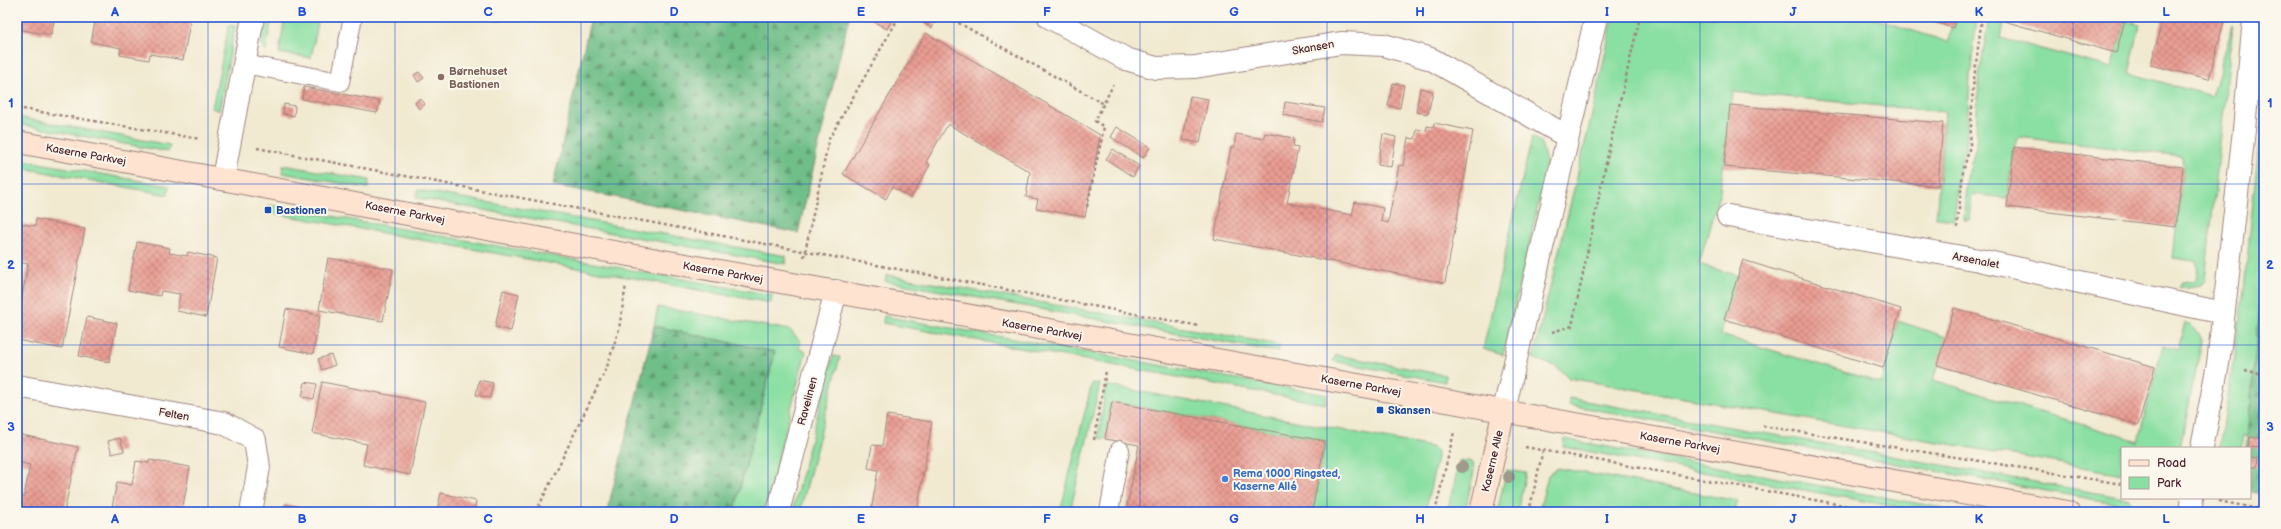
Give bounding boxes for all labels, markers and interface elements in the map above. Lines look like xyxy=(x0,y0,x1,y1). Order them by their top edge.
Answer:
text: A xyxy=(110,4,119,20)
text: B xyxy=(297,4,307,20)
text: C xyxy=(483,4,493,20)
text: D xyxy=(669,4,679,20)
text: E xyxy=(857,4,866,20)
text: F xyxy=(1043,4,1051,20)
text: G xyxy=(1229,4,1239,20)
text: H xyxy=(1415,4,1425,20)
text: I xyxy=(1605,4,1609,20)
text: J xyxy=(1789,4,1797,20)
text: K xyxy=(1975,4,1984,20)
text: L xyxy=(2162,4,2170,20)
street label: Skansen xyxy=(1291,37,1335,58)
place label: Børnehuset Bastionen xyxy=(449,65,508,91)
marker: Børnehuset Bastionen xyxy=(436,72,446,82)
text: 1 xyxy=(8,95,14,111)
text: 1 xyxy=(2267,95,2273,111)
street label: Kaserne Parkvej xyxy=(45,141,127,168)
street label: Kaserne Parkvej xyxy=(364,198,446,227)
place label: Bastionen xyxy=(276,204,327,217)
marker: Bastionen xyxy=(263,205,273,215)
street label: Arsenalet xyxy=(1951,250,2001,272)
text: 2 xyxy=(7,257,15,273)
text: 2 xyxy=(2266,257,2274,273)
street label: Kaserne Parkvej xyxy=(682,259,764,286)
street label: Kaserne Parkvej xyxy=(1001,316,1083,343)
street label: Kaserne Parkvej xyxy=(1320,372,1402,399)
street label: Ravelinen xyxy=(795,375,820,427)
place label: Skansen xyxy=(1388,404,1431,417)
street label: Felten xyxy=(158,405,190,424)
marker: Skansen xyxy=(1375,405,1385,415)
text: 3 xyxy=(7,419,15,435)
text: 3 xyxy=(2266,419,2274,435)
street label: Kaserne Alle xyxy=(1479,429,1506,493)
street label: Kaserne Parkvej xyxy=(1639,429,1721,456)
legend xyxy=(2121,447,2251,499)
text: Road xyxy=(2157,456,2186,471)
place label: Rema 1000 Ringsted, Kaserne Allé xyxy=(1233,467,1340,493)
marker: Rema 1000 Ringsted, Kaserne Allé xyxy=(1220,474,1230,484)
text: Park xyxy=(2157,476,2181,491)
text: A xyxy=(110,511,119,527)
text: B xyxy=(297,511,307,527)
text: C xyxy=(483,511,493,527)
text: D xyxy=(669,511,679,527)
text: E xyxy=(857,511,866,527)
text: F xyxy=(1043,511,1051,527)
text: G xyxy=(1229,511,1239,527)
text: H xyxy=(1415,511,1425,527)
text: I xyxy=(1605,511,1609,527)
text: J xyxy=(1789,511,1797,527)
text: K xyxy=(1975,511,1984,527)
text: L xyxy=(2162,511,2170,527)

